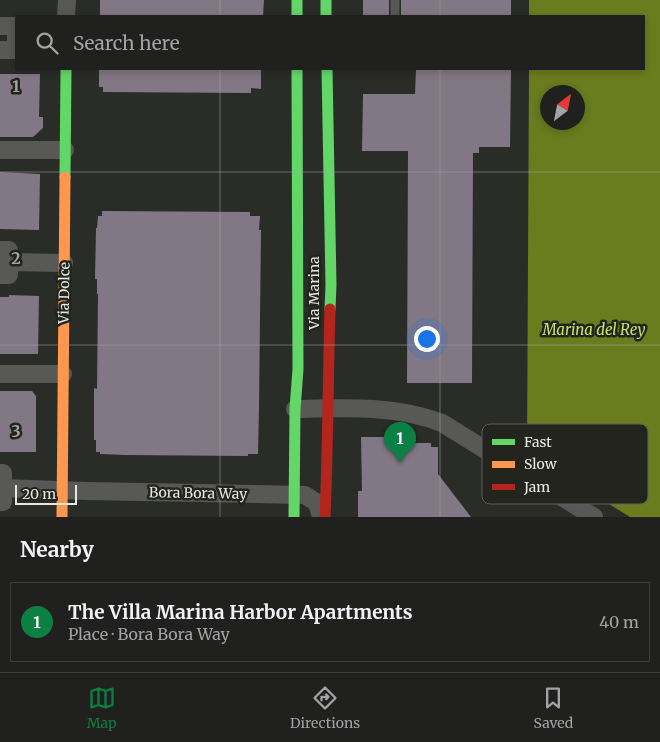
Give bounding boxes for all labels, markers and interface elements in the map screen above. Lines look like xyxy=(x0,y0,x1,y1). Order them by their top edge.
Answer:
search box xyxy=(15,15,645,70)
icon: search xyxy=(33,29,61,57)
text: Search here xyxy=(73,31,180,55)
text: 1 xyxy=(12,76,20,96)
north arrow xyxy=(540,85,585,130)
text: 2 xyxy=(11,248,21,268)
street label: Via Marina xyxy=(305,256,323,331)
street label: Via Dolce xyxy=(54,262,74,325)
water label: Marina del Rey xyxy=(541,320,646,339)
your location xyxy=(414,326,440,352)
text: 3 xyxy=(11,421,21,441)
pin: 1 xyxy=(384,422,416,463)
legend xyxy=(482,424,648,504)
text: Fast xyxy=(524,433,552,451)
text: Slow xyxy=(524,455,557,473)
text: Jam xyxy=(523,478,550,496)
scale bar xyxy=(15,482,78,505)
street label: Bora Bora Way xyxy=(149,483,248,503)
text: 20 m xyxy=(22,485,56,503)
text: Nearby xyxy=(20,536,94,563)
text: The Villa Marina Harbor Apartments xyxy=(68,600,412,624)
text: 1 xyxy=(33,612,41,632)
text: 40 m xyxy=(599,612,639,632)
text: Place · Bora Bora Way xyxy=(68,624,230,644)
tab: Map xyxy=(87,684,117,732)
tab: Directions xyxy=(290,684,360,732)
tab: Saved xyxy=(534,684,573,732)

